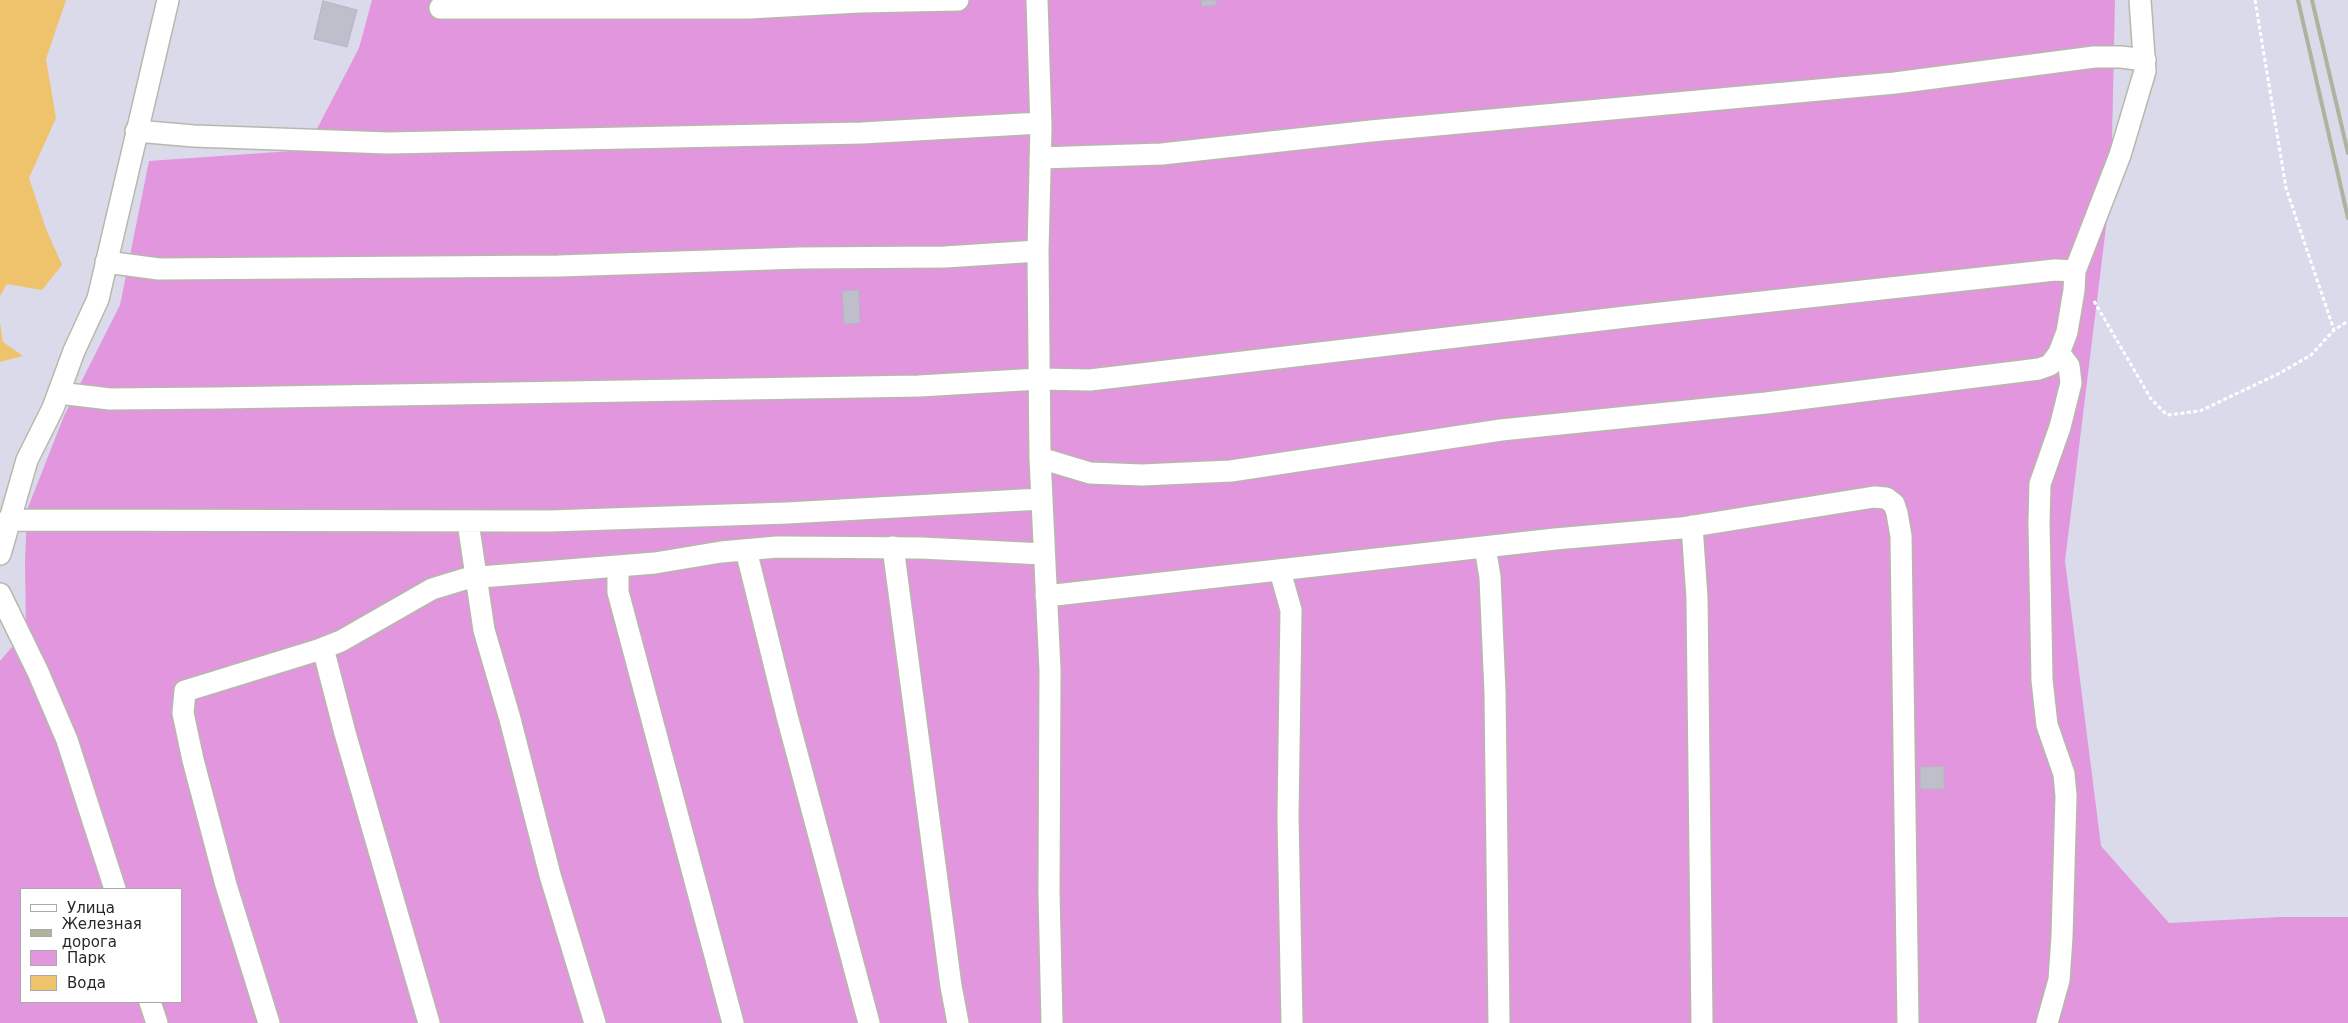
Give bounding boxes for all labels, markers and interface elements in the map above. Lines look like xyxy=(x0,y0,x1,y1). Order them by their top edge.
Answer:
legend xyxy=(20,888,182,1003)
text: Улица xyxy=(67,899,115,917)
text: Железная дорога xyxy=(62,915,142,951)
text: Парк xyxy=(67,949,106,967)
text: Вода xyxy=(67,974,106,992)

